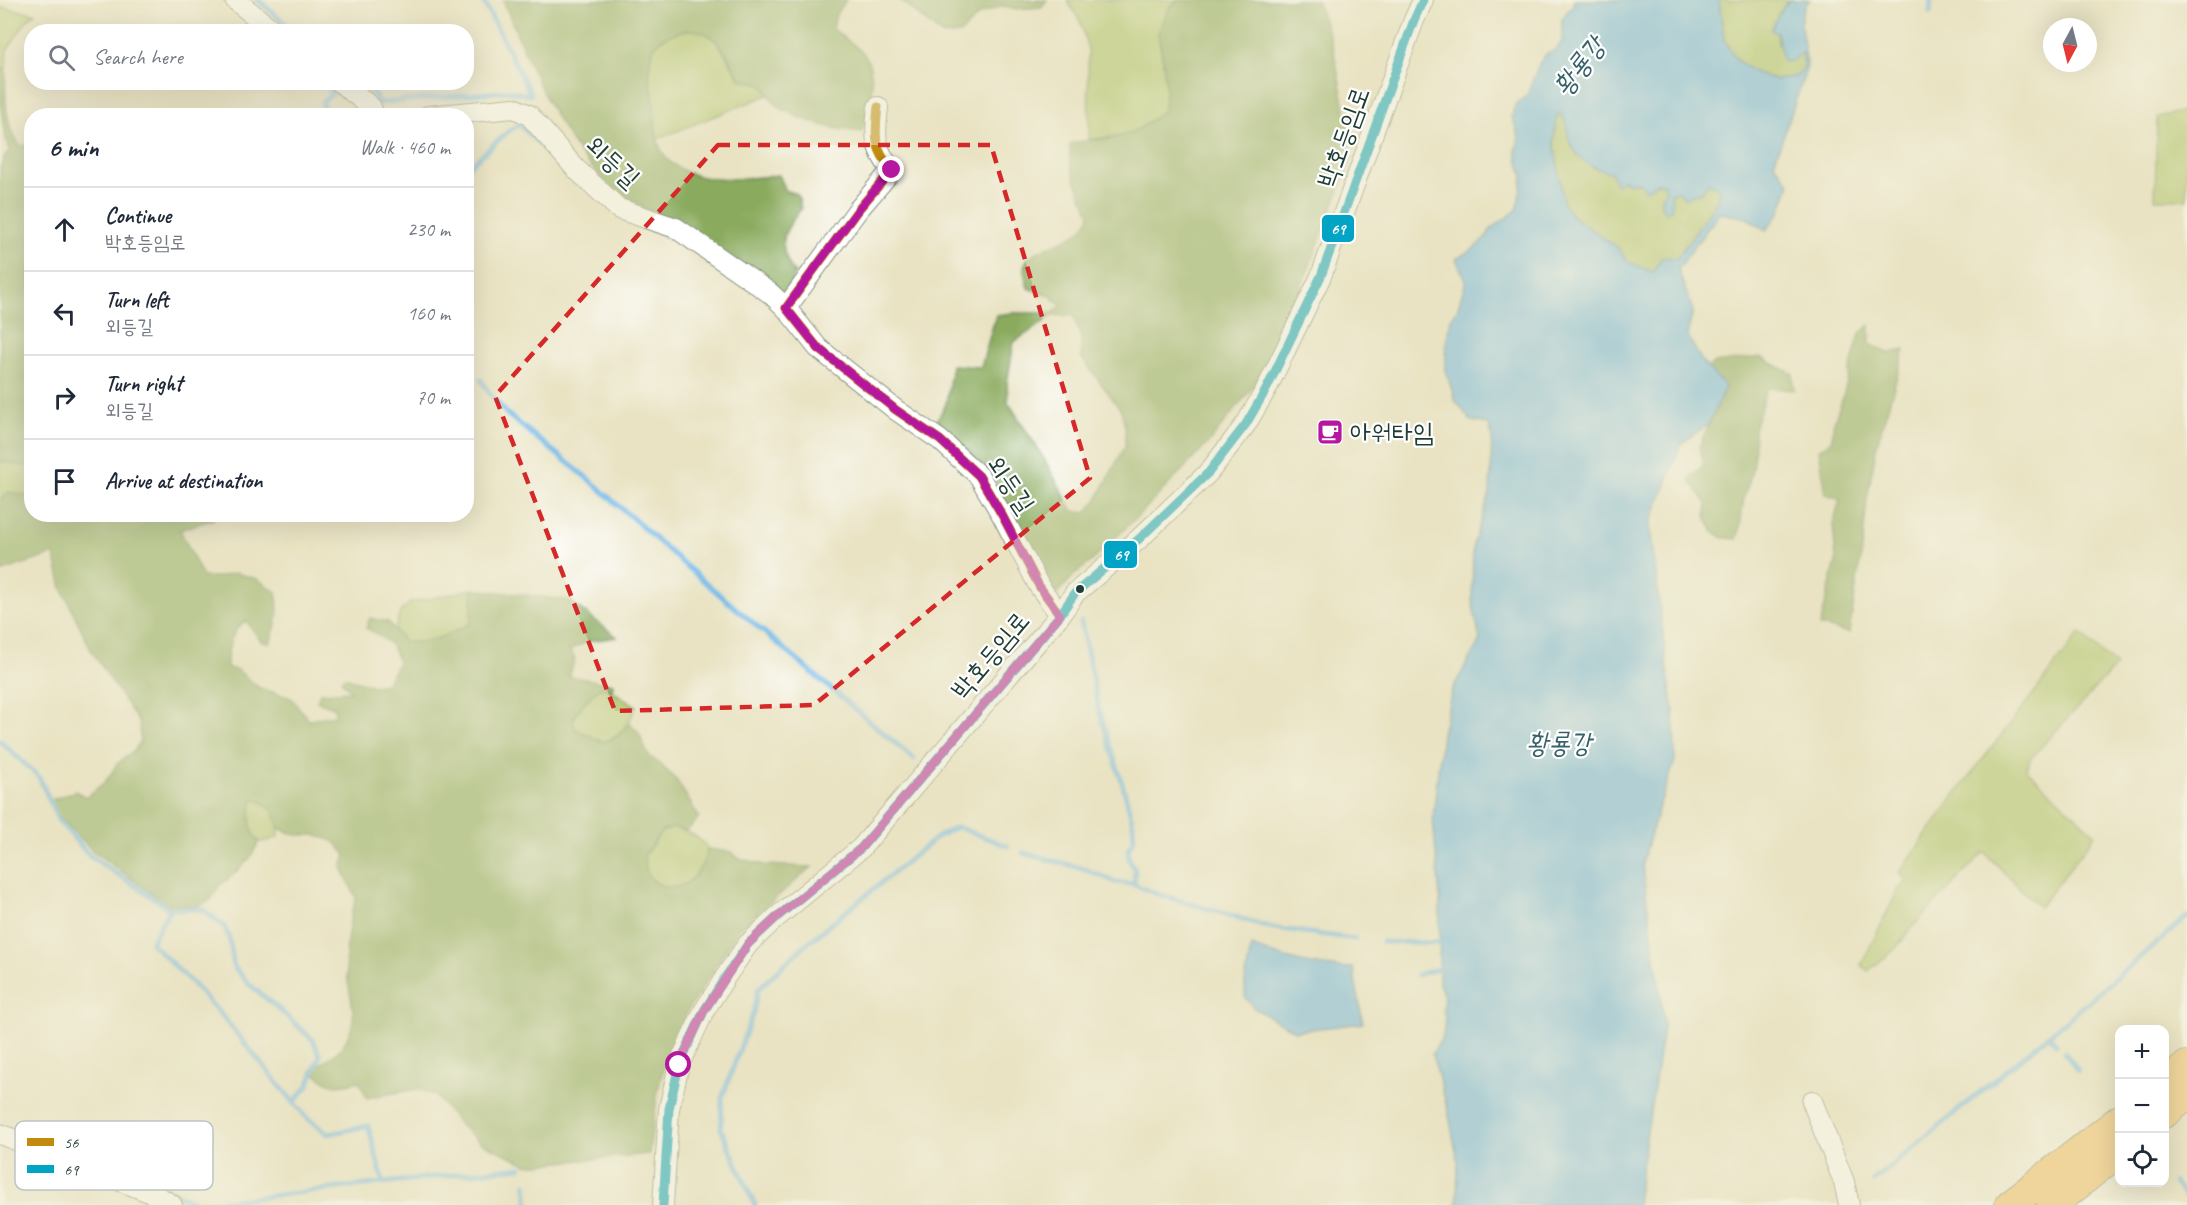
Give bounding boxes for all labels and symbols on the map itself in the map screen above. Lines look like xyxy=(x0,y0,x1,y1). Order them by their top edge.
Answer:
north arrow xyxy=(2043,18,2097,72)
water label: 황룡강 xyxy=(1546,27,1614,102)
street label: 박호등임로 xyxy=(1310,82,1377,192)
street label: 외등길 xyxy=(578,128,647,195)
route end xyxy=(878,156,904,182)
line badge: 69 xyxy=(1321,214,1355,243)
text: 69 xyxy=(1331,219,1347,239)
place label: 아워타임 xyxy=(1350,416,1434,449)
cafe icon: 아워타임 xyxy=(1315,417,1345,447)
street label: 외등길 xyxy=(979,449,1042,520)
line badge: 69 xyxy=(1103,540,1138,569)
text: 69 xyxy=(1114,545,1130,565)
unlabelled marker xyxy=(1074,583,1086,595)
street label: 박호등임로 xyxy=(944,605,1037,706)
water label: 황룡강 xyxy=(1526,726,1595,760)
route start xyxy=(665,1051,691,1077)
legend xyxy=(15,1121,213,1190)
text: 56 xyxy=(64,1133,79,1153)
text: 69 xyxy=(64,1160,80,1180)

